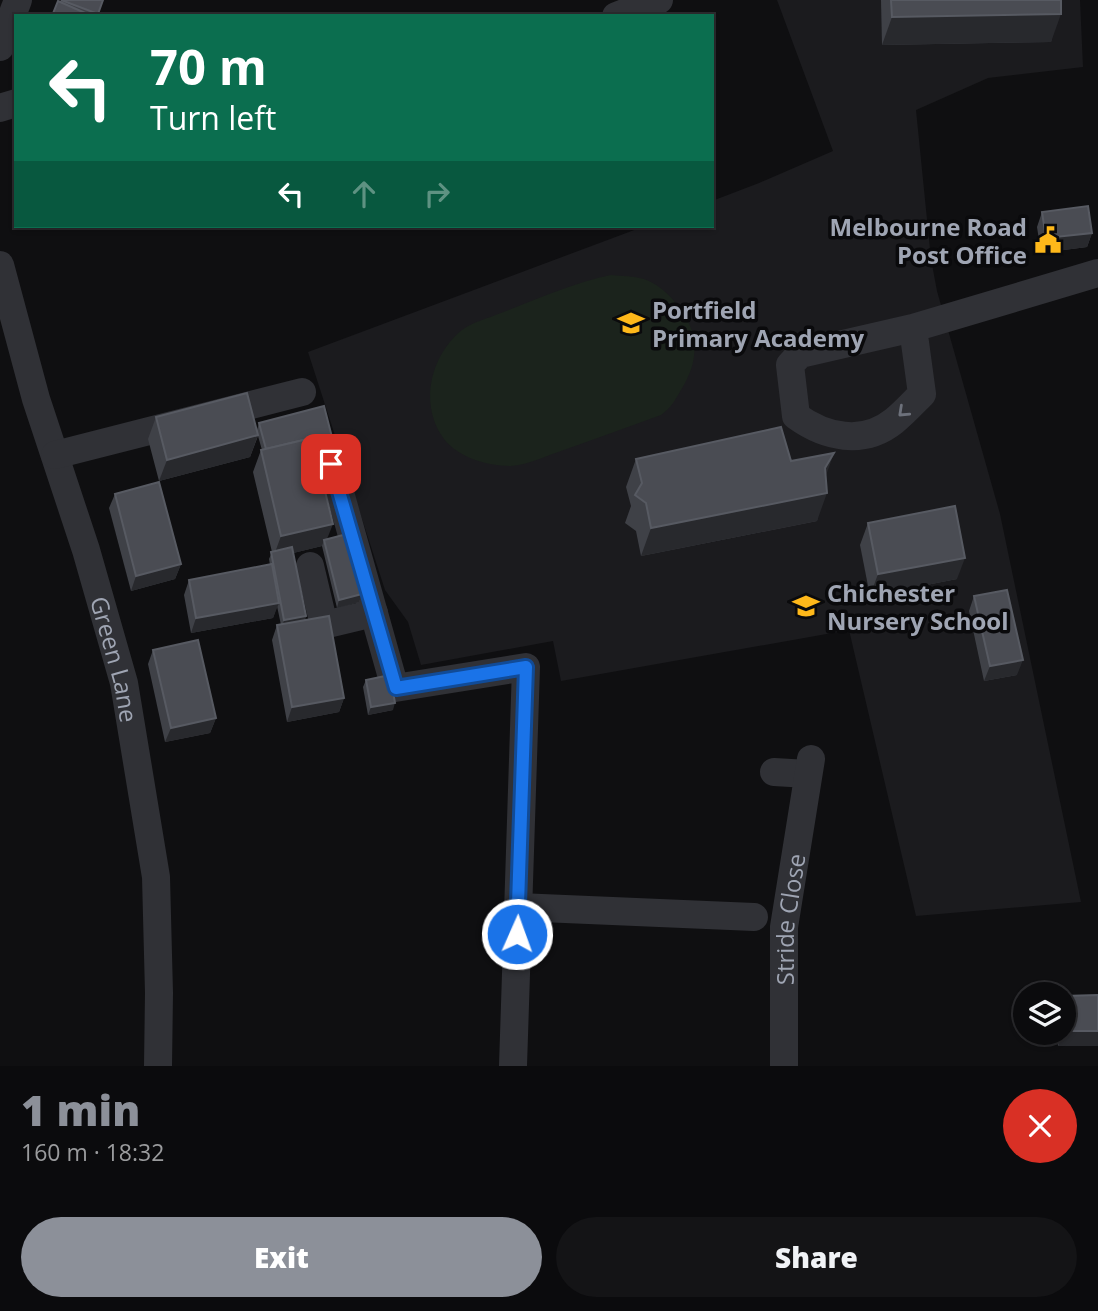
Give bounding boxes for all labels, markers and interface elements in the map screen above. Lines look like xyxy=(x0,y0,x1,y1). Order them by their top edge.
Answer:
text: 70 m xyxy=(150,33,267,99)
icon: left xyxy=(35,42,126,133)
text: Turn left xyxy=(150,96,276,139)
icon: left xyxy=(272,175,310,213)
icon: ahead xyxy=(345,175,383,213)
icon: right xyxy=(418,175,456,213)
place label: Melbourne Road Post Office xyxy=(830,210,1027,271)
public building icon: Melbourne Road Post Office xyxy=(1033,225,1063,255)
place label: Portfield Primary Academy xyxy=(652,293,864,354)
school or university icon: Portfield Primary Academy xyxy=(616,308,646,338)
one-way arrow xyxy=(899,404,912,417)
pin xyxy=(301,434,361,494)
icon: arrive xyxy=(312,445,350,483)
place label: Chichester Nursery School xyxy=(827,576,1008,637)
school or university icon: Chichester Nursery School xyxy=(791,591,821,621)
street label: Green Lane xyxy=(83,592,147,725)
street label: Stride Close xyxy=(767,851,812,985)
position arrow xyxy=(480,897,554,971)
map controls xyxy=(1013,982,1076,1045)
button: layers xyxy=(1013,982,1076,1045)
text: 1 min xyxy=(21,1081,140,1138)
button: close xyxy=(1003,1089,1077,1163)
text: 160 m · 18:32 xyxy=(21,1136,164,1168)
button: Exit xyxy=(21,1217,542,1297)
button: Share xyxy=(556,1217,1077,1297)

